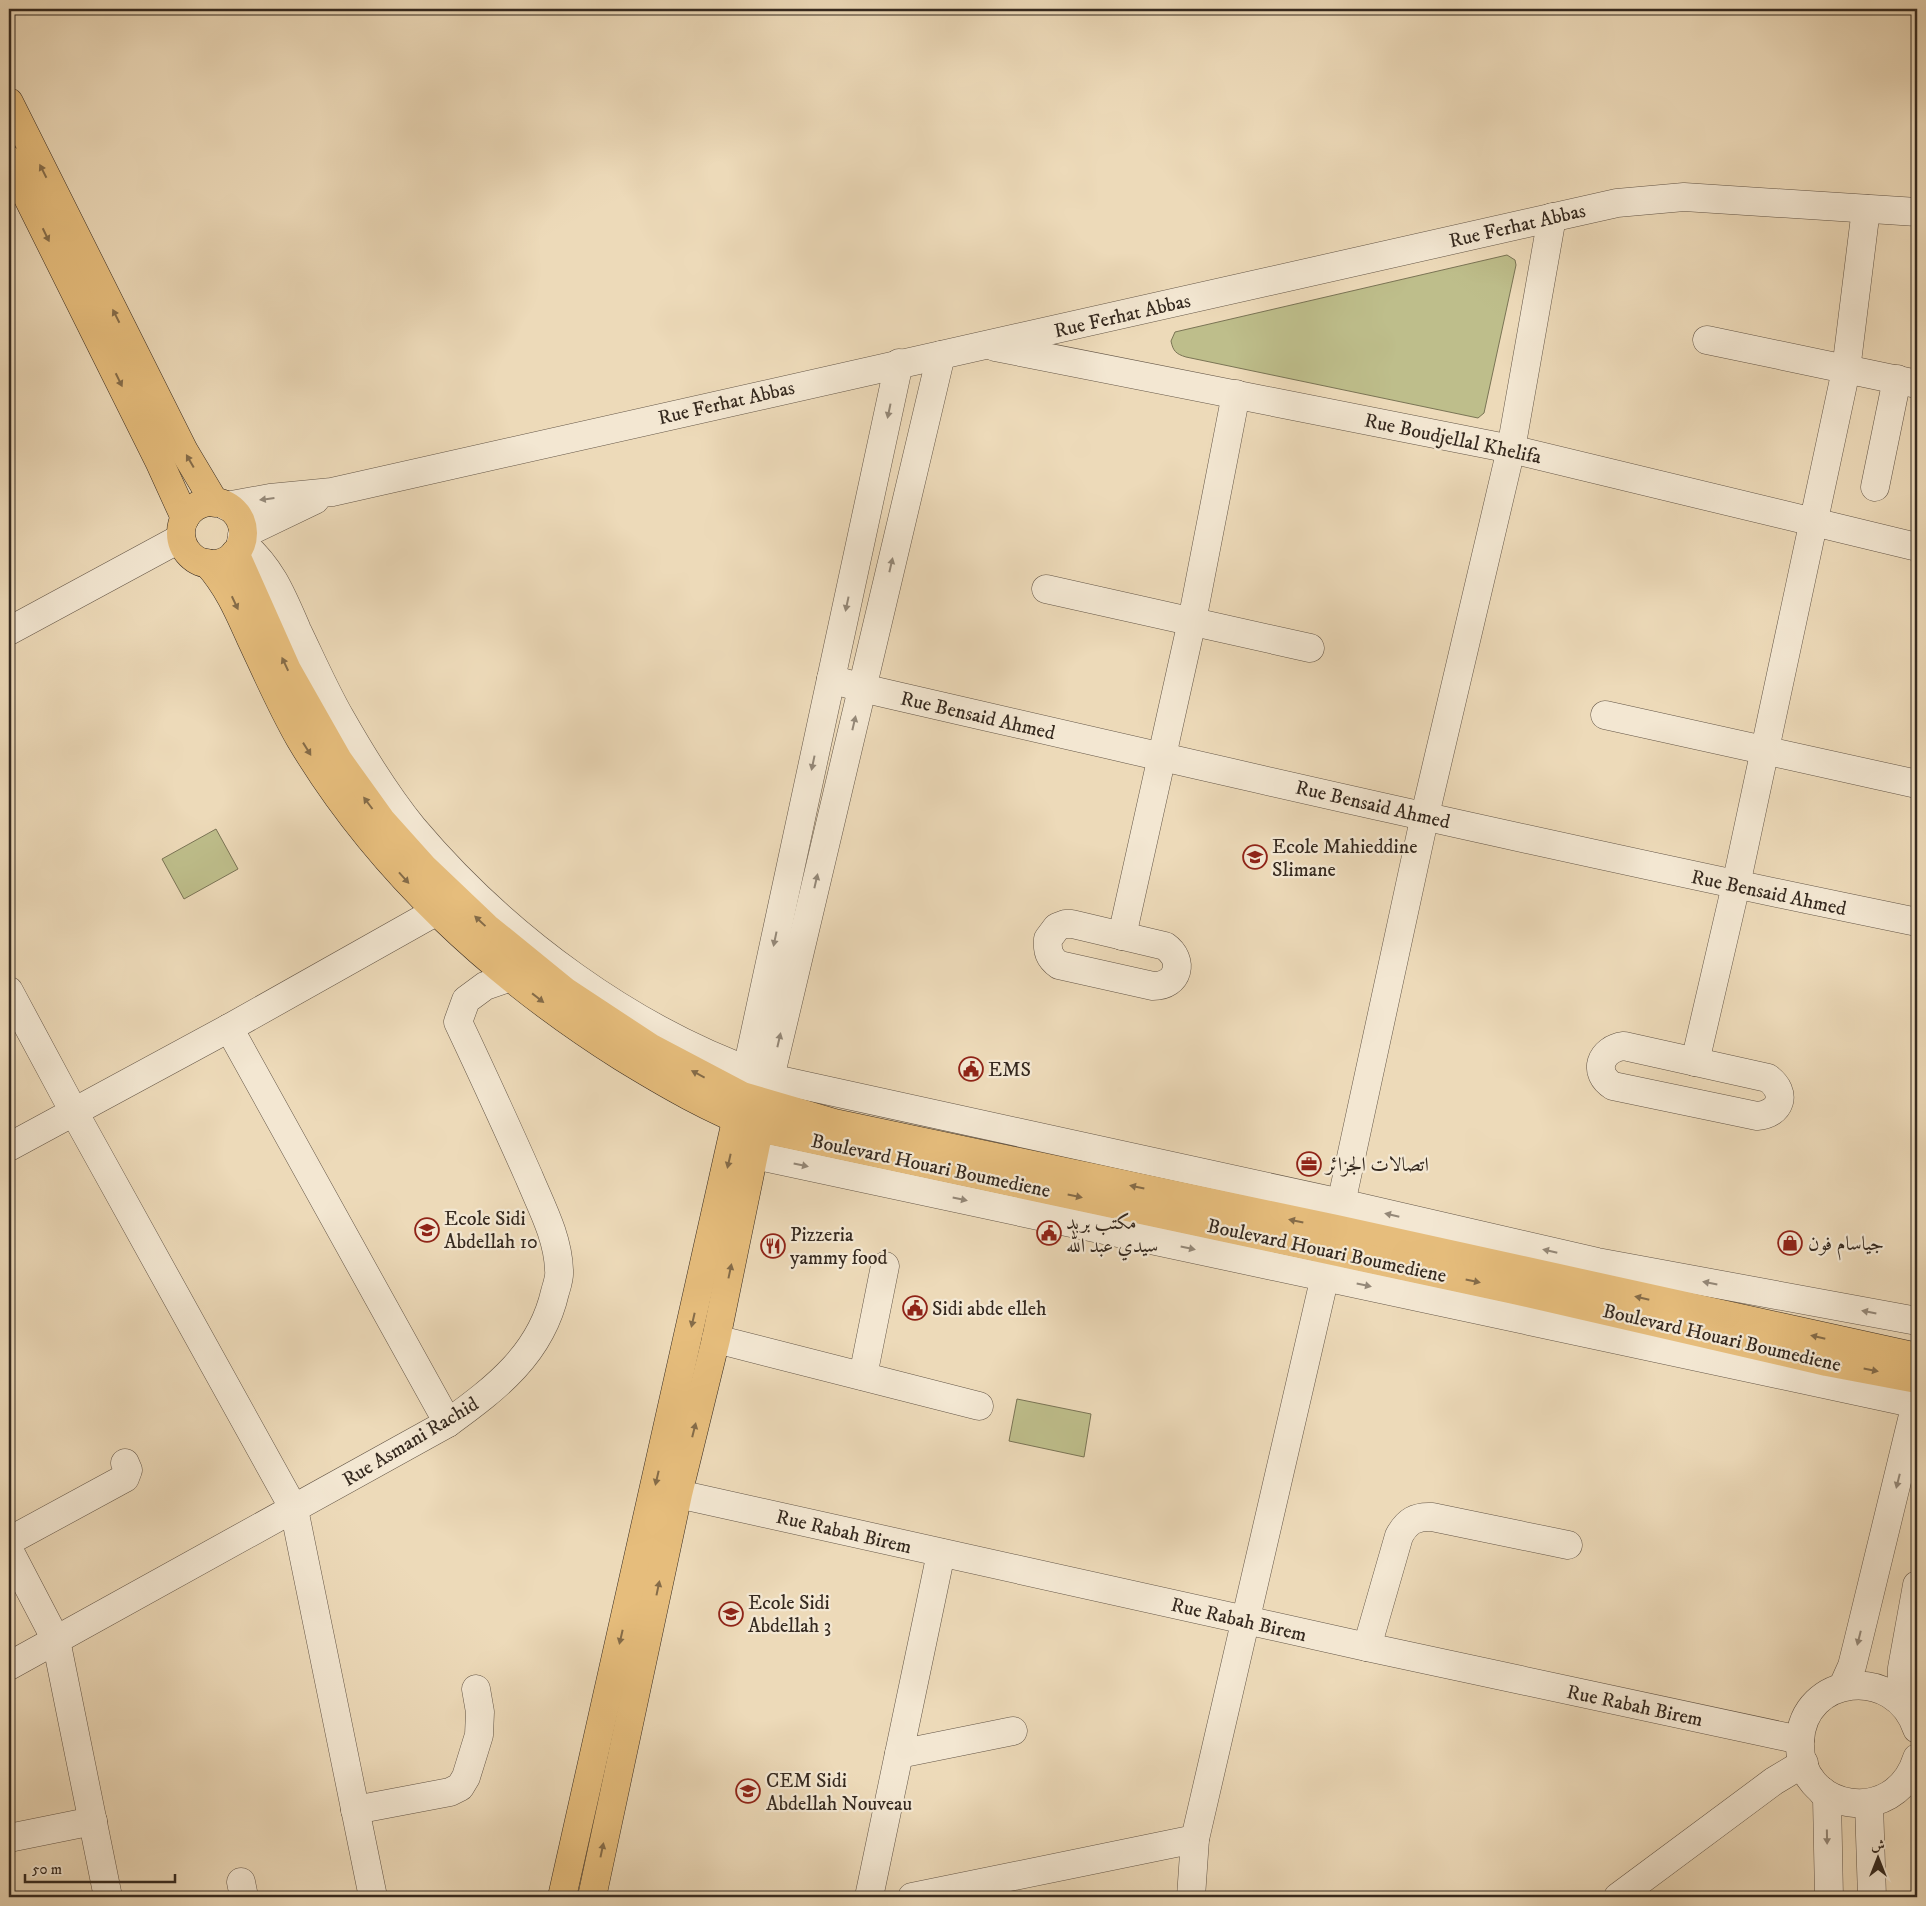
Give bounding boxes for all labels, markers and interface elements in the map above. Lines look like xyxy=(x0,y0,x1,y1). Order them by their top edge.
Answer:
one-way arrow xyxy=(39,164,47,178)
street label: Rue Ferhat Abbas xyxy=(1447,199,1588,254)
one-way arrow xyxy=(42,228,50,242)
street label: Rue Ferhat Abbas xyxy=(1052,289,1193,344)
one-way arrow xyxy=(112,309,120,323)
one-way arrow xyxy=(115,373,123,387)
street label: Rue Ferhat Abbas xyxy=(656,376,797,431)
one-way arrow xyxy=(885,403,893,419)
street label: Rue Boudjellal Khelifa xyxy=(1362,409,1544,471)
one-way arrow xyxy=(185,454,194,467)
one-way arrow xyxy=(258,495,274,503)
one-way arrow xyxy=(887,558,895,573)
one-way arrow xyxy=(231,596,239,610)
one-way arrow xyxy=(843,596,851,612)
one-way arrow xyxy=(280,657,288,671)
street label: Rue Bensaid Ahmed xyxy=(898,687,1057,746)
one-way arrow xyxy=(850,716,858,731)
one-way arrow xyxy=(302,742,311,755)
one-way arrow xyxy=(809,755,817,770)
street label: Rue Bensaid Ahmed xyxy=(1293,776,1452,835)
one-way arrow xyxy=(363,797,374,810)
place label: Ecole Mahieddine Slimane xyxy=(1272,835,1417,883)
school or university icon: Ecole Mahieddine Slimane xyxy=(1242,844,1268,870)
street label: Rue Bensaid Ahmed xyxy=(1689,865,1849,922)
one-way arrow xyxy=(399,872,410,885)
one-way arrow xyxy=(812,874,820,889)
one-way arrow xyxy=(474,915,486,927)
one-way arrow xyxy=(771,931,779,946)
one-way arrow xyxy=(532,993,545,1004)
one-way arrow xyxy=(775,1032,783,1047)
public building icon: EMS xyxy=(958,1056,984,1082)
place label: EMS xyxy=(988,1058,1031,1083)
one-way arrow xyxy=(691,1070,706,1078)
street label: Boulevard Houari Boumediene xyxy=(809,1129,1053,1204)
office icon: اتصالات الجزائر xyxy=(1296,1151,1322,1177)
place label: اتصالات الجزائر xyxy=(1324,1153,1429,1178)
one-way arrow xyxy=(724,1154,732,1170)
one-way arrow xyxy=(794,1161,809,1169)
one-way arrow xyxy=(1129,1183,1144,1191)
one-way arrow xyxy=(1067,1192,1083,1200)
one-way arrow xyxy=(953,1195,968,1203)
place label: Ecole Sidi Abdellah 10 xyxy=(444,1207,538,1255)
place label: مكتب بريد سيدي عبد الله xyxy=(1066,1211,1158,1261)
one-way arrow xyxy=(1384,1211,1399,1219)
street label: Boulevard Houari Boumediene xyxy=(1205,1214,1449,1289)
school or university icon: Ecole Sidi Abdellah 10 xyxy=(414,1217,440,1243)
one-way arrow xyxy=(1288,1217,1303,1225)
public building icon: مكتب بريد سيدي عبد الله xyxy=(1036,1220,1062,1246)
place label: Pizzeria yammy food xyxy=(790,1223,887,1271)
shop icon: جياسام فون xyxy=(1777,1230,1803,1256)
place label: جياسام فون xyxy=(1808,1232,1884,1261)
restaurant icon: Pizzeria yammy food xyxy=(760,1233,786,1259)
one-way arrow xyxy=(1180,1244,1196,1252)
one-way arrow xyxy=(1543,1247,1558,1255)
one-way arrow xyxy=(726,1263,734,1279)
one-way arrow xyxy=(1466,1277,1481,1285)
one-way arrow xyxy=(1701,1278,1717,1286)
one-way arrow xyxy=(1356,1281,1371,1289)
one-way arrow xyxy=(1635,1294,1650,1302)
public building icon: Sidi abde elleh xyxy=(902,1295,928,1321)
place label: Sidi abde elleh xyxy=(932,1297,1047,1322)
street label: Boulevard Houari Boumediene xyxy=(1600,1299,1843,1378)
one-way arrow xyxy=(1861,1308,1877,1316)
one-way arrow xyxy=(689,1312,697,1327)
one-way arrow xyxy=(1811,1333,1826,1341)
one-way arrow xyxy=(1863,1366,1878,1374)
street label: Rue Asmani Rachid xyxy=(338,1392,483,1493)
one-way arrow xyxy=(690,1422,698,1437)
one-way arrow xyxy=(652,1471,660,1487)
one-way arrow xyxy=(1894,1473,1902,1488)
street label: Rue Rabah Birem xyxy=(773,1505,914,1560)
one-way arrow xyxy=(654,1580,662,1596)
place label: Ecole Sidi Abdellah 3 xyxy=(748,1591,831,1639)
street label: Rue Rabah Birem xyxy=(1168,1593,1309,1648)
school or university icon: Ecole Sidi Abdellah 3 xyxy=(718,1601,744,1627)
one-way arrow xyxy=(617,1629,625,1644)
one-way arrow xyxy=(1855,1631,1863,1646)
street label: Rue Rabah Birem xyxy=(1564,1680,1705,1733)
place label: CEM Sidi Abdellah Nouveau xyxy=(766,1769,912,1817)
school or university icon: CEM Sidi Abdellah Nouveau xyxy=(735,1778,761,1804)
one-way arrow xyxy=(1823,1829,1831,1845)
north arrow xyxy=(1854,1834,1904,1884)
text: ش xyxy=(1871,1837,1885,1855)
one-way arrow xyxy=(598,1842,606,1857)
scale bar xyxy=(25,1851,175,1883)
text: 50 m xyxy=(32,1860,62,1879)

